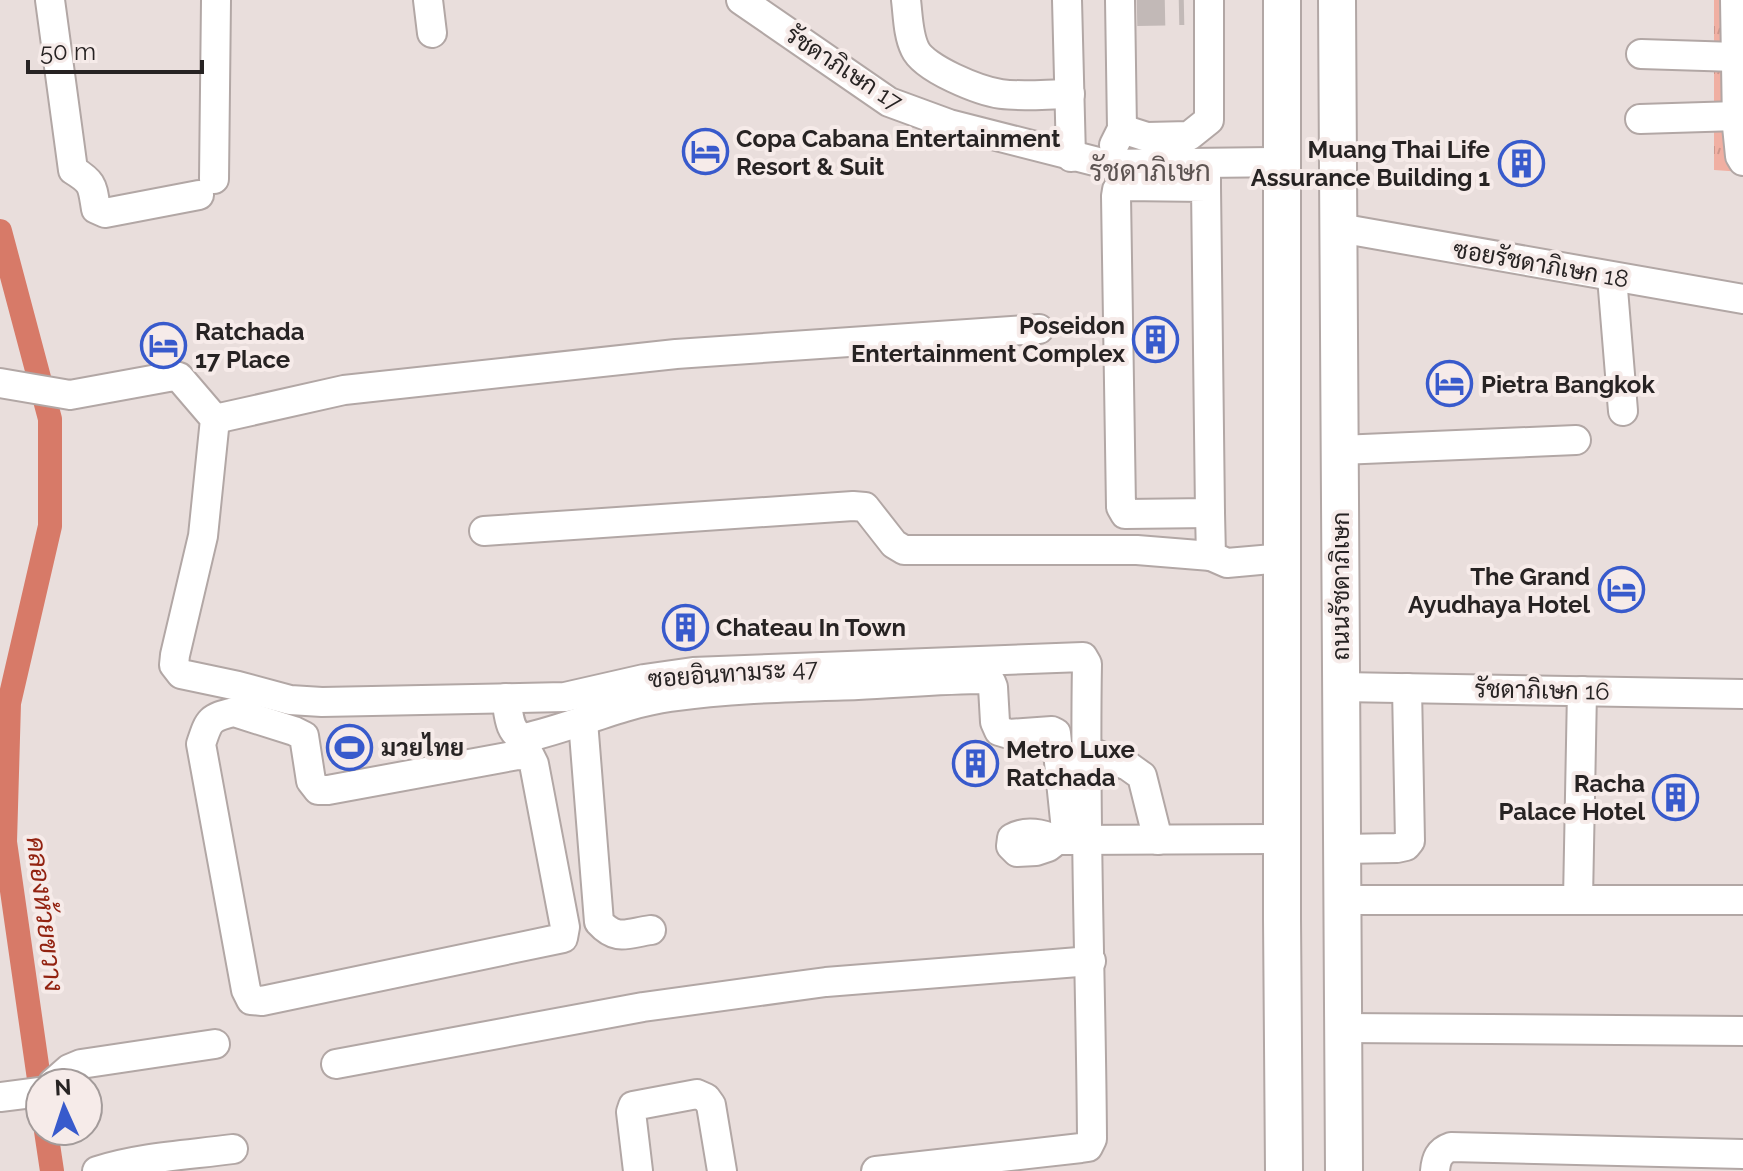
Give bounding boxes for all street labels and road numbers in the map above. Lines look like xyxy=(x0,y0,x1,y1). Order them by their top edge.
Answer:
street label: รัชดาภิเษก 17 xyxy=(780,20,908,117)
street label: ซอยรัชดาภิเษก 18 xyxy=(1451,234,1631,294)
street label: ถนนรัชดาภิเษก xyxy=(1326,512,1355,660)
street label: ซอยอินทามระ 47 xyxy=(647,653,819,693)
street label: รัชดาภิเษก 16 xyxy=(1474,674,1610,706)

